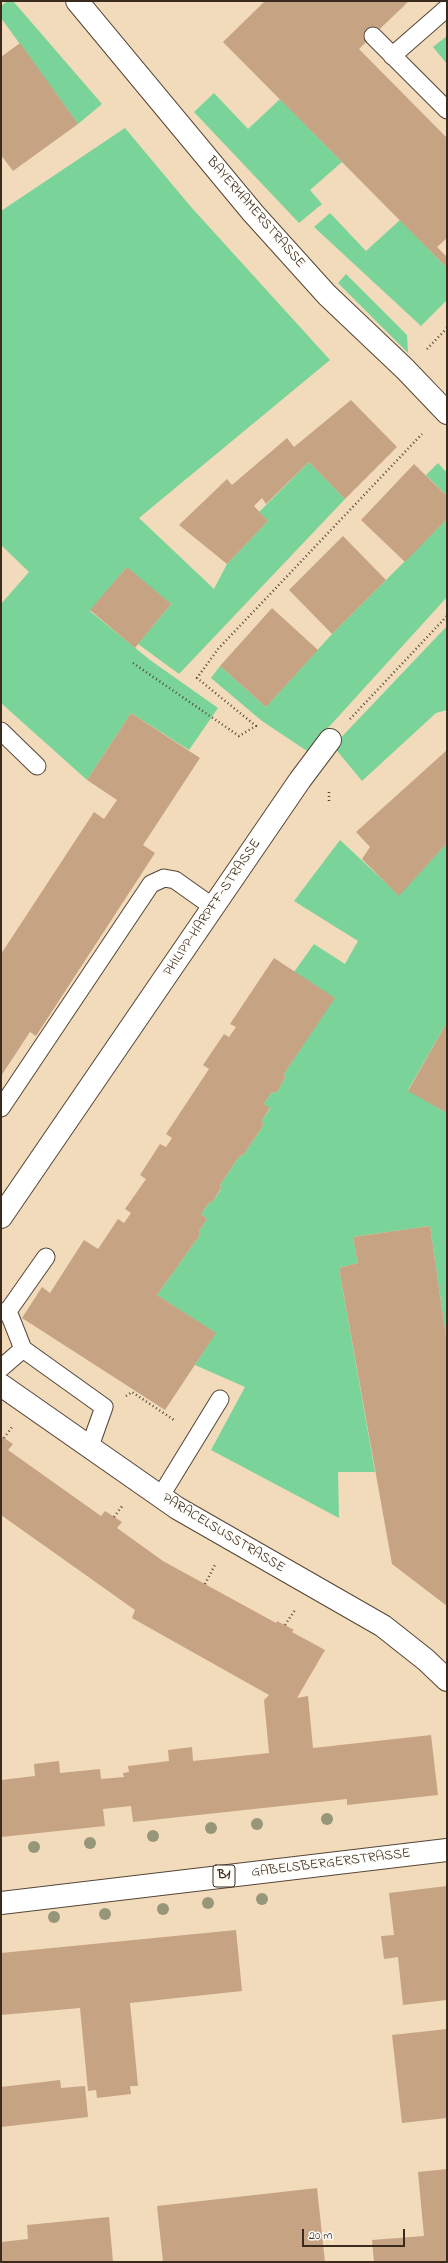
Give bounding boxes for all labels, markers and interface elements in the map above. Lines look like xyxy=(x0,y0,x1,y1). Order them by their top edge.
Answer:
street label: BAYERHAMERSTRASSE xyxy=(202,154,308,272)
street label: PHILIPP-HARPFF-STRASSE xyxy=(161,836,265,980)
street label: PARACELSUSSTRASSE xyxy=(159,1491,287,1577)
street label: GABELSBERGERSTRASSE xyxy=(251,1846,411,1882)
road number: B1 xyxy=(213,1865,235,1887)
scale bar xyxy=(304,2221,407,2247)
text: 20 m xyxy=(309,2227,332,2245)

